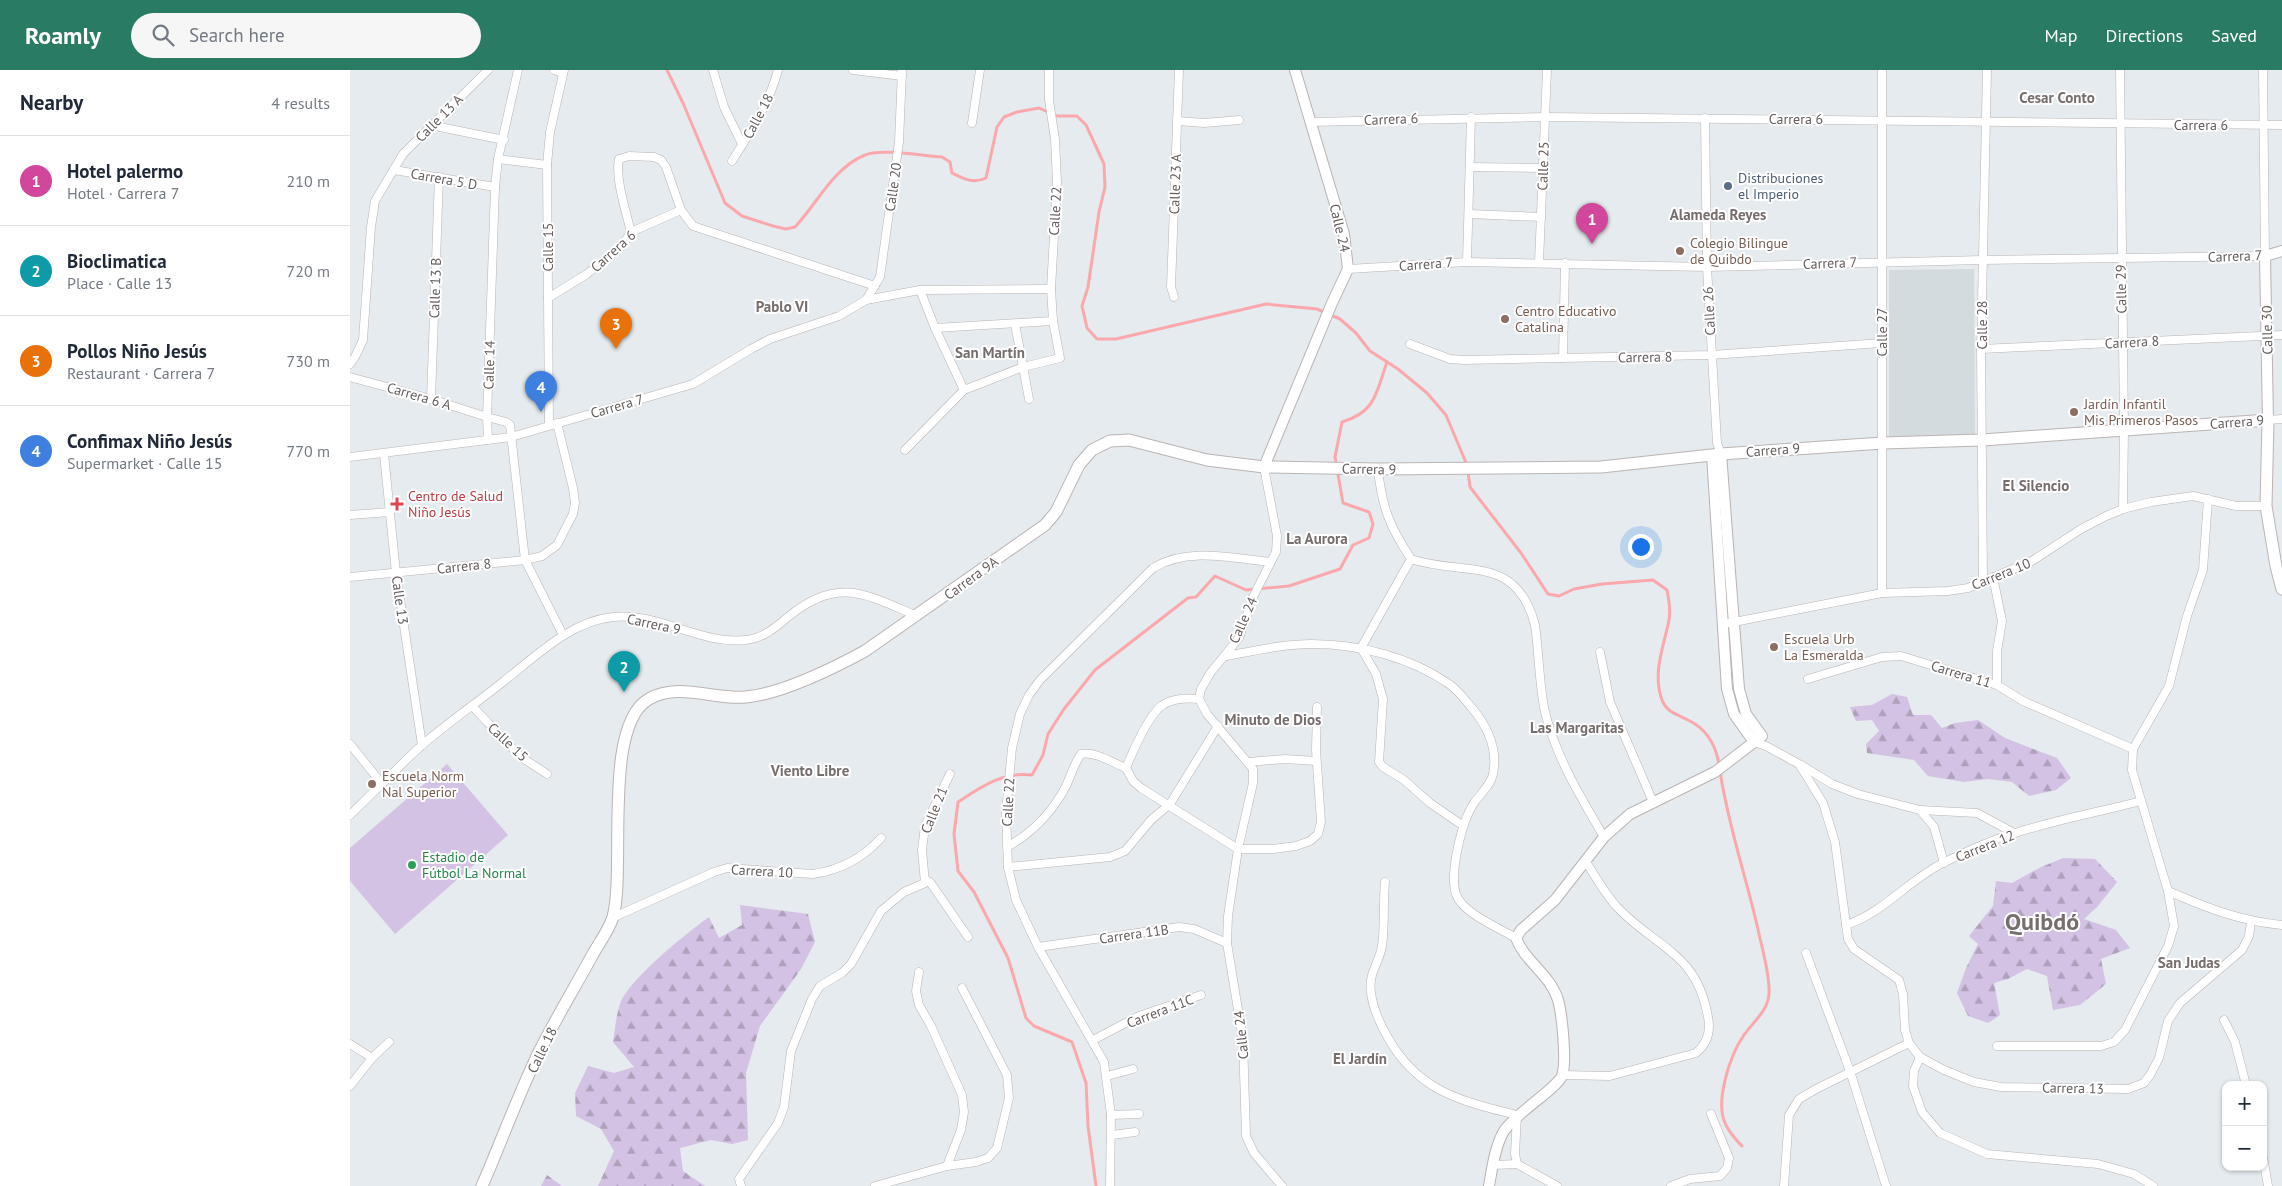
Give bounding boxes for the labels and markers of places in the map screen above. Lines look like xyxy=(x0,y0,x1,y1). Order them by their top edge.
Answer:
place label: Distribuciones el Imperio xyxy=(1738,169,1824,203)
marker: Distribuciones el Imperio xyxy=(1722,180,1734,192)
pin: 1 xyxy=(1576,203,1608,244)
place label: Colegio Bilingue de Quibdo xyxy=(1690,234,1788,268)
marker: Colegio Bilingue de Quibdo xyxy=(1674,245,1686,257)
place label: Centro Educativo Catalina xyxy=(1515,302,1616,336)
pin: 3 xyxy=(600,308,632,349)
marker: Centro Educativo Catalina xyxy=(1499,313,1511,325)
pin: 4 xyxy=(525,371,557,412)
place label: Jardín Infantil Mis Primeros Pasos xyxy=(2083,395,2198,429)
marker: Jardín Infantil Mis Primeros Pasos xyxy=(2068,406,2080,418)
place label: Centro de Salud Niño Jesús xyxy=(408,487,503,521)
marker: Centro de Salud Niño Jesús xyxy=(390,497,404,511)
place label: Escuela Urb La Esmeralda xyxy=(1784,630,1864,664)
marker: Escuela Urb La Esmeralda xyxy=(1768,641,1780,653)
pin: 2 xyxy=(608,651,640,692)
place label: Escuela Norm Nal Superior xyxy=(382,767,464,801)
marker: Escuela Norm Nal Superior xyxy=(366,778,378,790)
place label: Estadio de Fútbol La Normal xyxy=(422,848,526,882)
marker: Estadio de Fútbol La Normal xyxy=(406,859,418,871)

